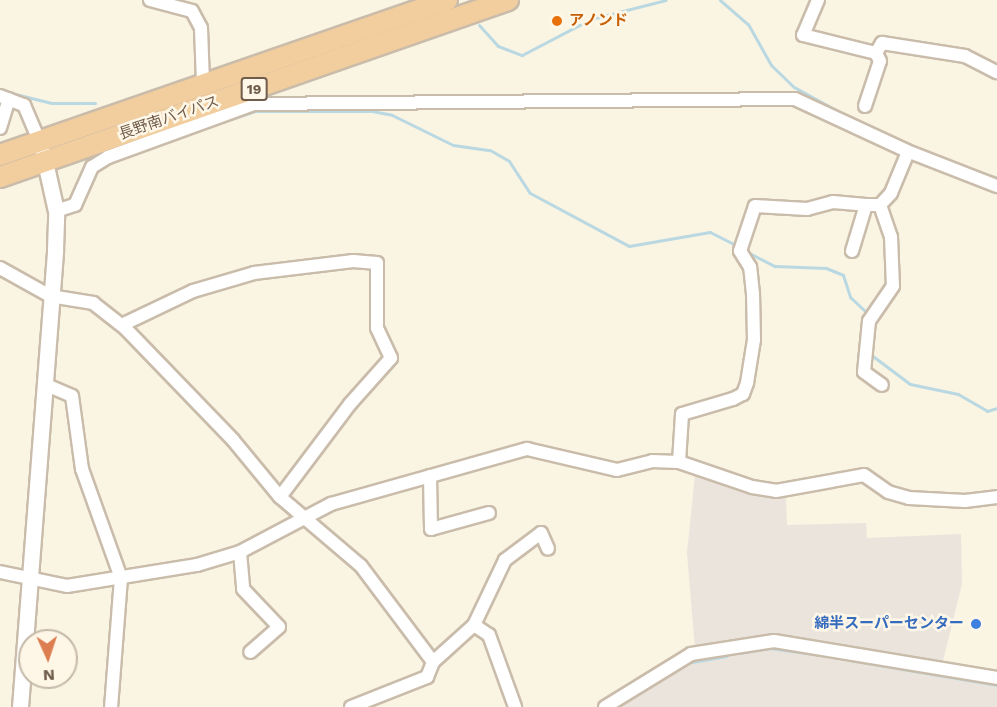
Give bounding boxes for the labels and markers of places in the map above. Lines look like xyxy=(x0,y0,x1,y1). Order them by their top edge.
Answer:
place label: アノンド xyxy=(569,12,629,30)
marker: アノンド xyxy=(550,14,564,28)
place label: 綿半スーパーセンター xyxy=(814,615,964,633)
marker: 綿半スーパーセンター xyxy=(969,617,983,631)

